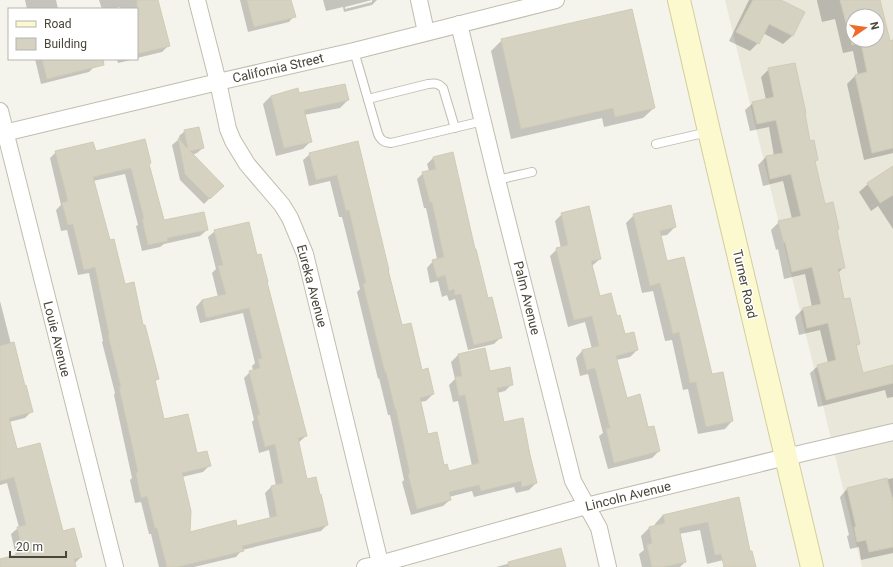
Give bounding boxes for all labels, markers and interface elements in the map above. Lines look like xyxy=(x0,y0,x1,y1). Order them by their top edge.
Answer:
legend xyxy=(8,8,138,60)
north arrow xyxy=(845,8,885,48)
text: Road xyxy=(44,17,72,31)
text: N xyxy=(867,21,882,31)
text: Building xyxy=(44,37,87,51)
street label: California Street xyxy=(231,50,325,86)
street label: Eureka Avenue xyxy=(294,243,330,329)
street label: Turner Road xyxy=(730,248,760,320)
street label: Palm Avenue xyxy=(511,260,543,337)
street label: Louie Avenue xyxy=(40,300,74,378)
street label: Lincoln Avenue xyxy=(584,478,672,514)
scale bar xyxy=(10,533,66,559)
text: 20 m xyxy=(16,540,43,554)

